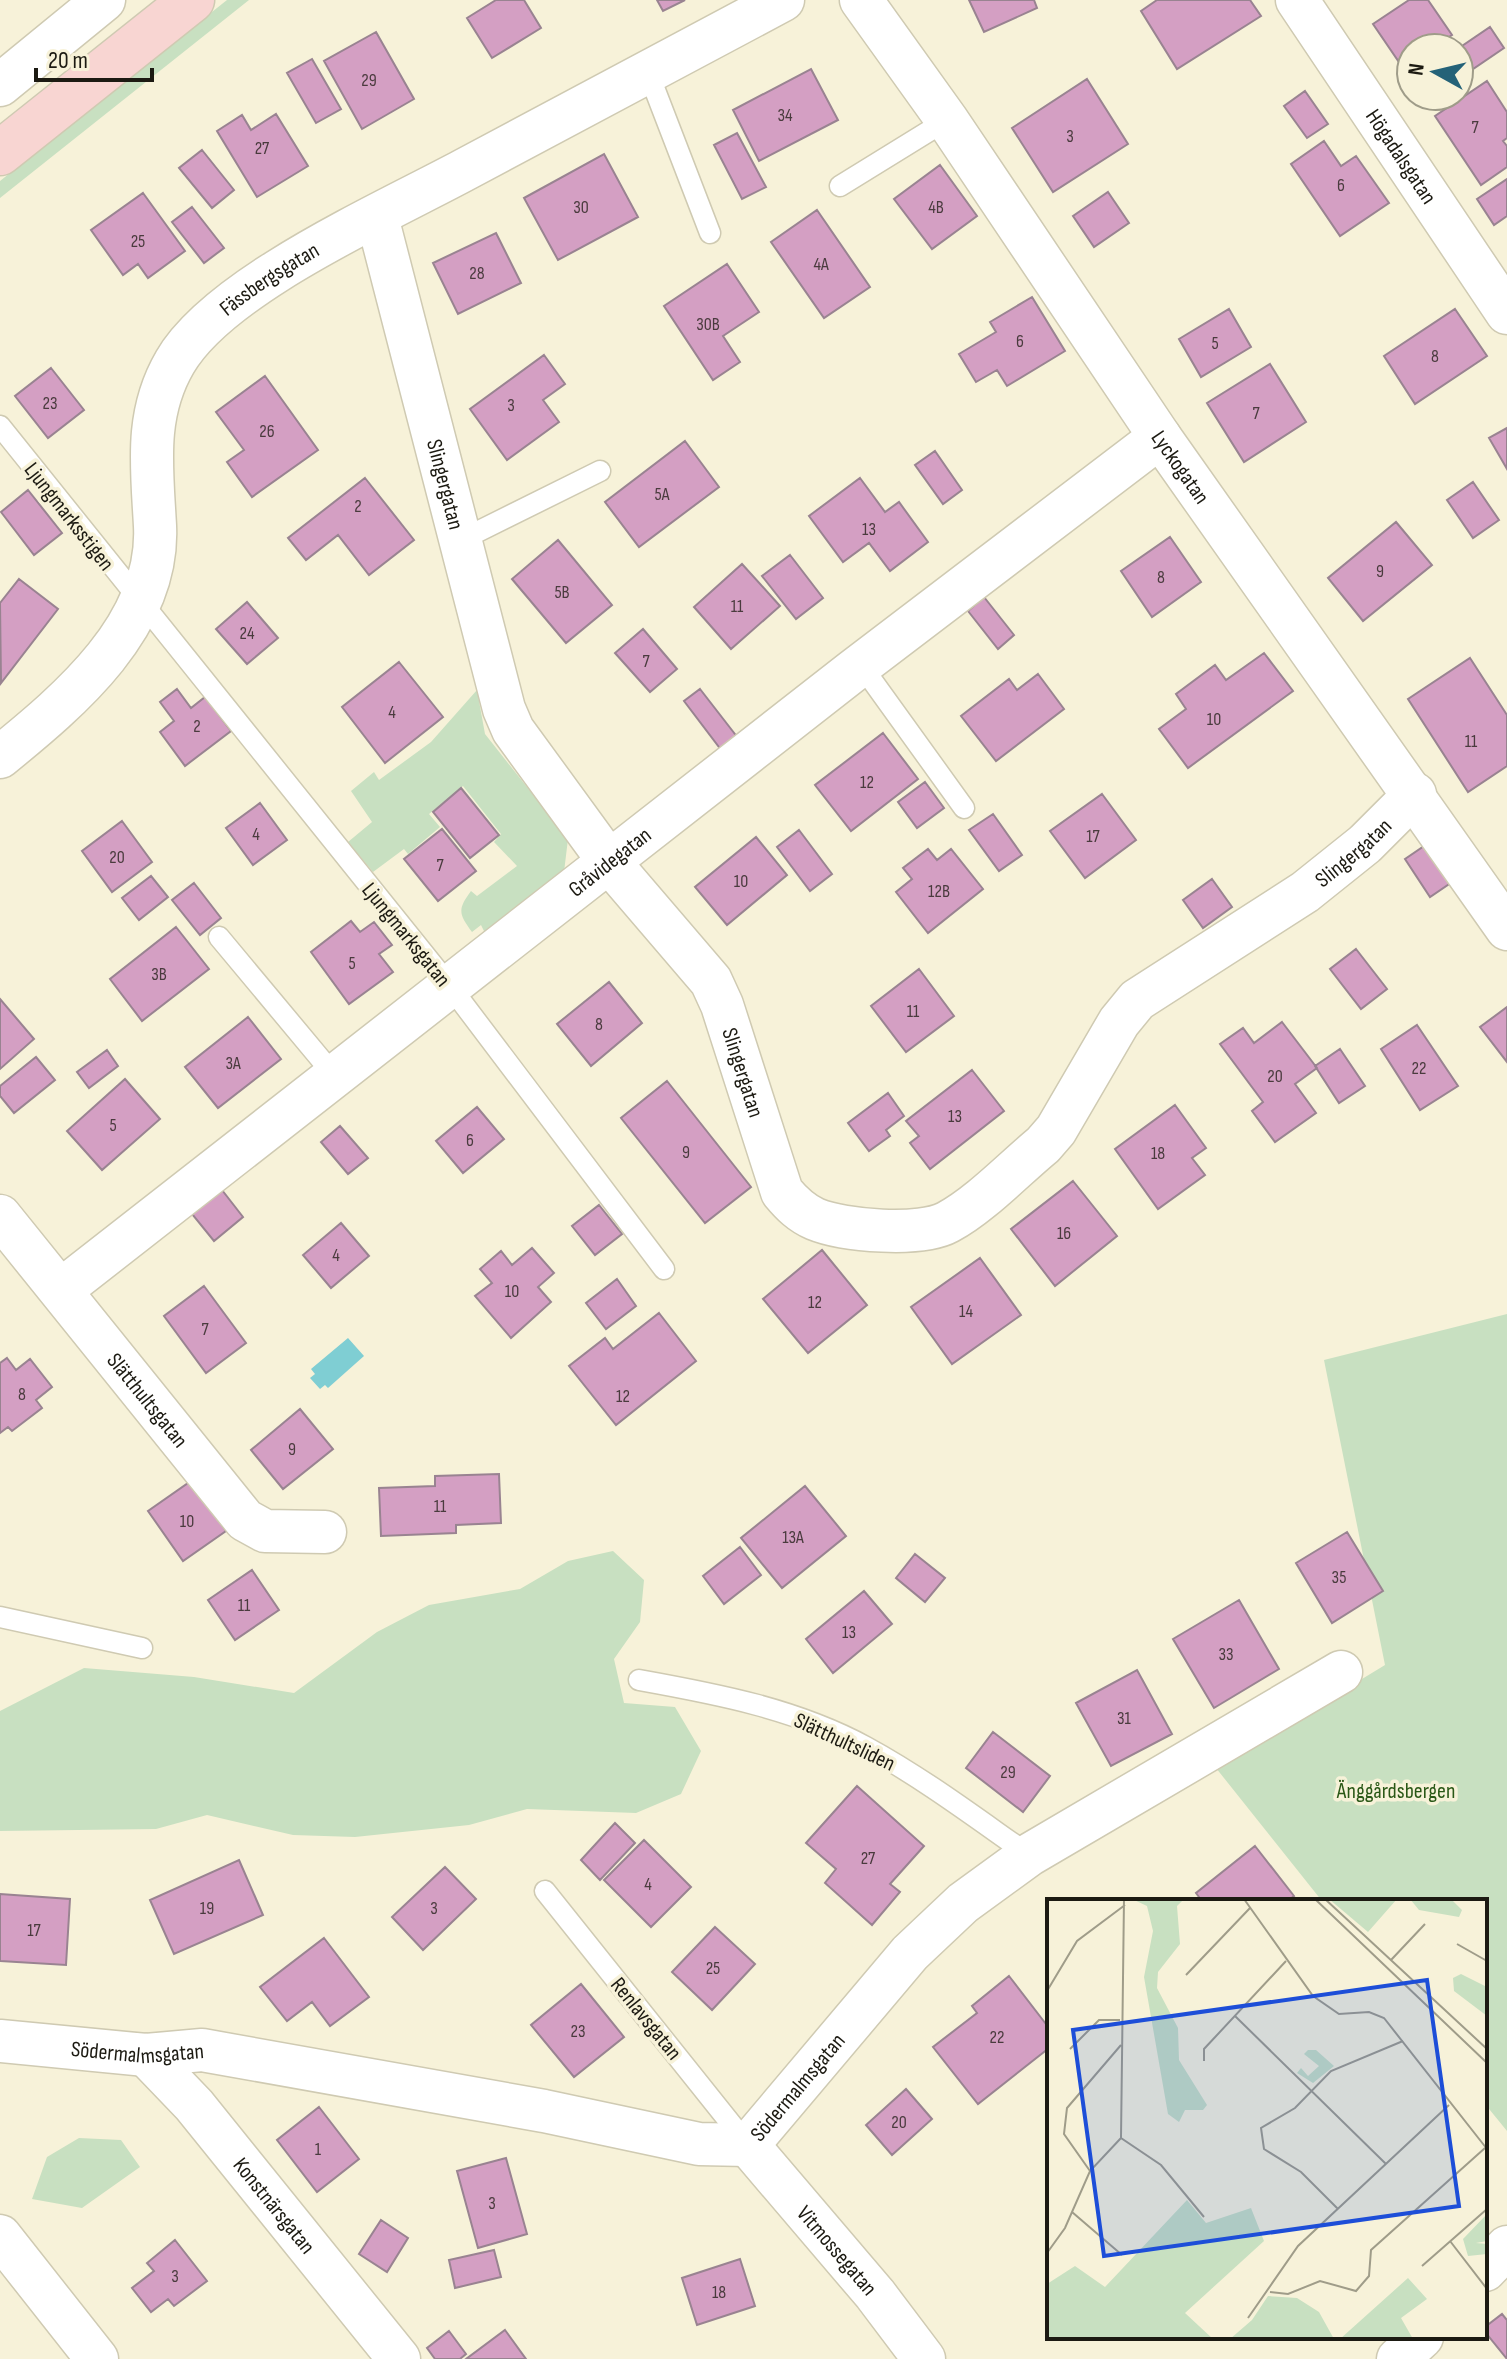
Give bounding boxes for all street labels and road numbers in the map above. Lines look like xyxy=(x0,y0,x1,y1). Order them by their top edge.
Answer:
street label: Högadalsgatan xyxy=(1359,104,1442,209)
street label: Fässbergsgatan xyxy=(214,237,324,322)
street label: Lyckogatan xyxy=(1145,426,1215,510)
street label: Slingergatan xyxy=(420,437,469,533)
street label: Ljungmarksstigen xyxy=(18,457,120,577)
street label: Slingergatan xyxy=(1310,813,1398,894)
street label: Gråvidegatan xyxy=(564,822,657,903)
street label: Ljungmarksgatan xyxy=(356,877,456,992)
street label: Slingergatan xyxy=(715,1025,769,1121)
street label: Slätthultsgatan xyxy=(101,1348,193,1454)
street label: Slätthultsliden xyxy=(789,1707,899,1778)
street label: Renlavsgatan xyxy=(604,1972,687,2066)
street label: Södermalmsgatan xyxy=(745,2028,852,2147)
street label: Södermalmsgatan xyxy=(70,2036,205,2070)
street label: Konstnärsgatan xyxy=(227,2152,321,2260)
street label: Vitmossegatan xyxy=(790,2200,882,2302)

